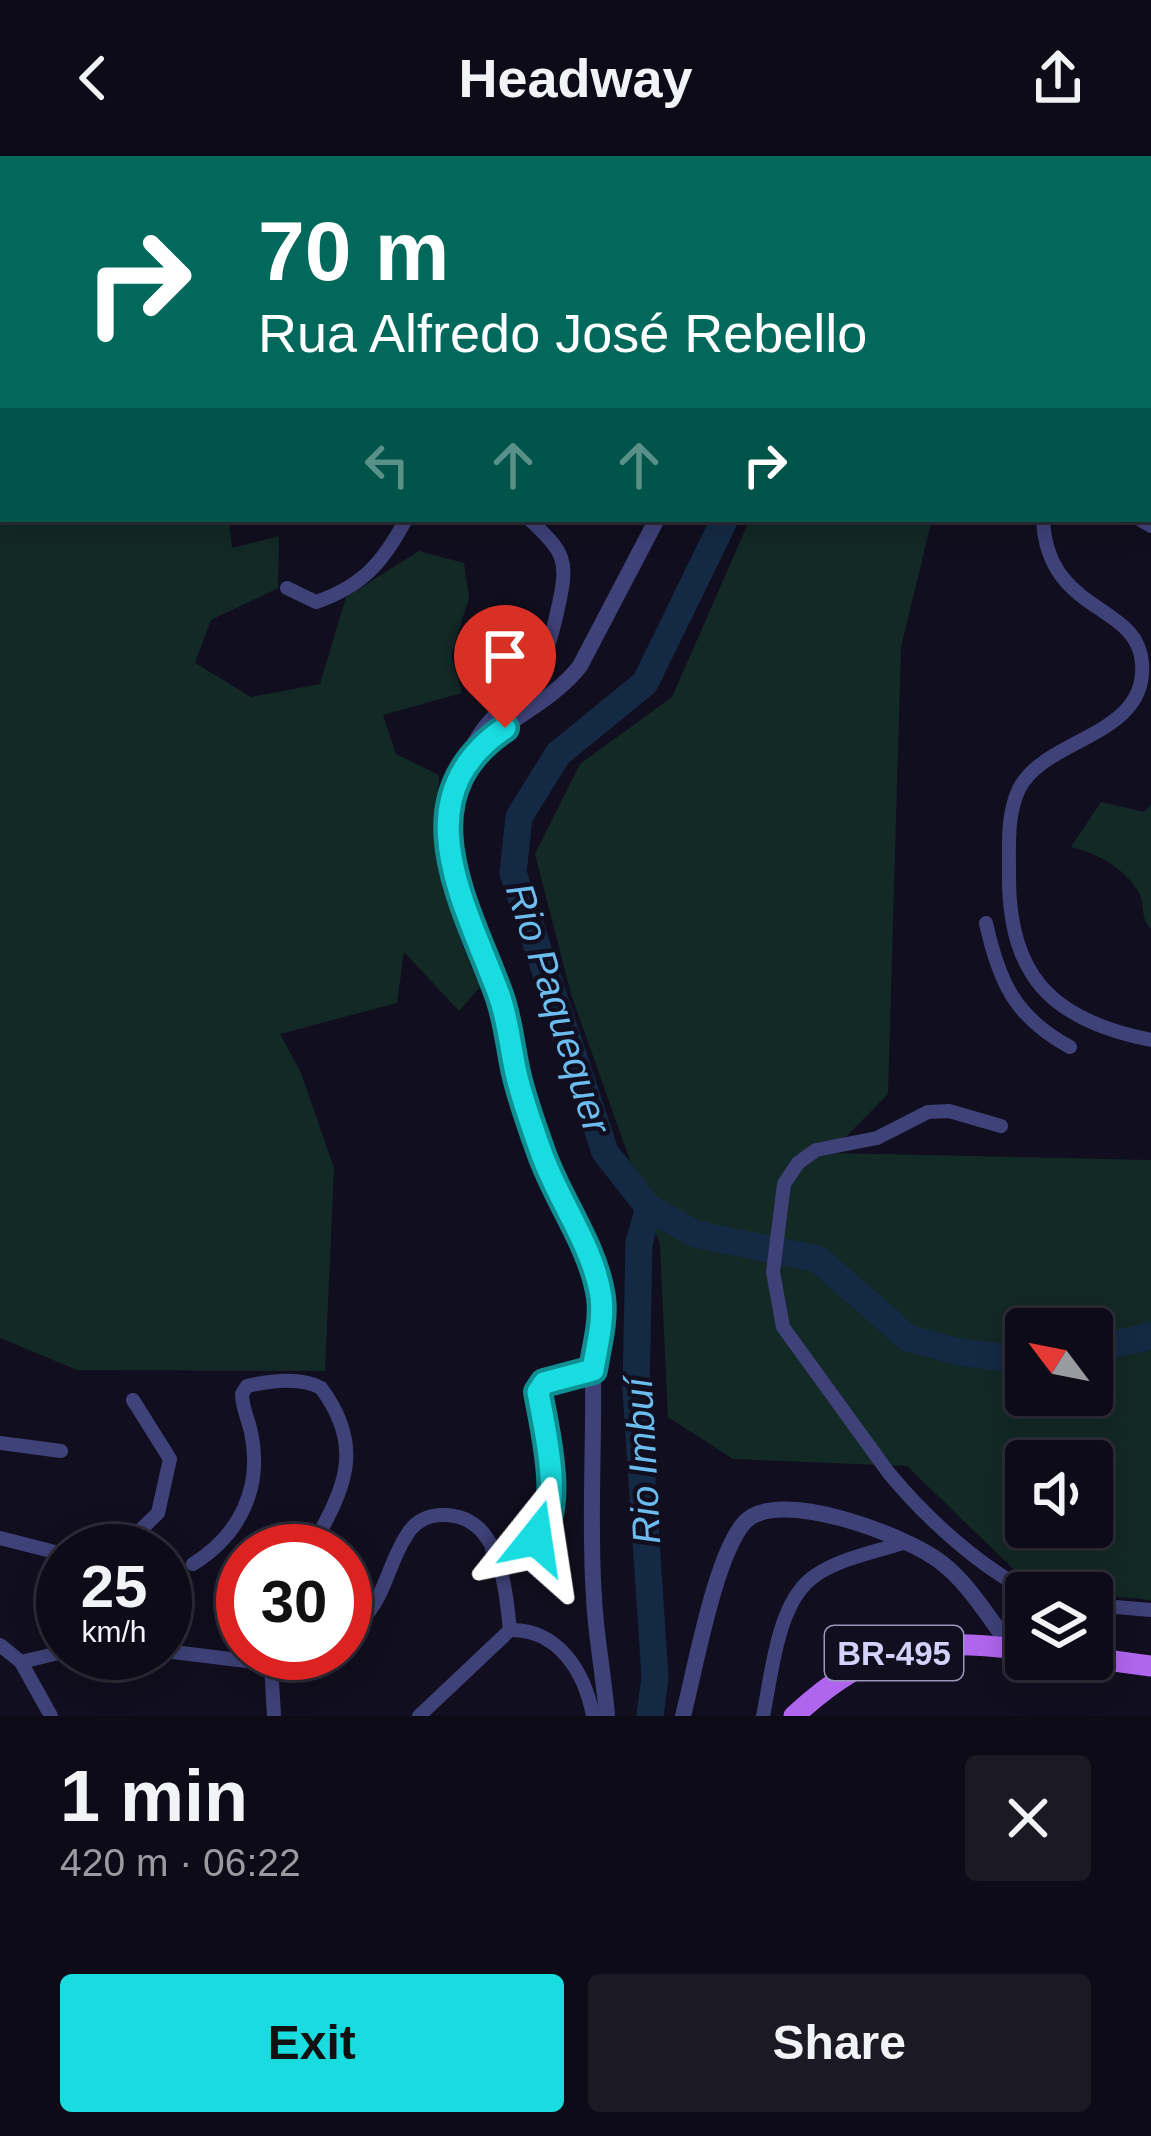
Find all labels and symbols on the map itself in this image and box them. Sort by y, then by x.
pin [454,605,556,728]
water label: Rio Paquequer [498,878,620,1140]
north arrow [1005,1308,1113,1416]
water label: Rio Imbuí [616,1373,668,1545]
position arrow [473,1475,599,1601]
speed limit sign: 30 [216,1524,372,1680]
road number: BR-495 [825,1626,963,1680]

